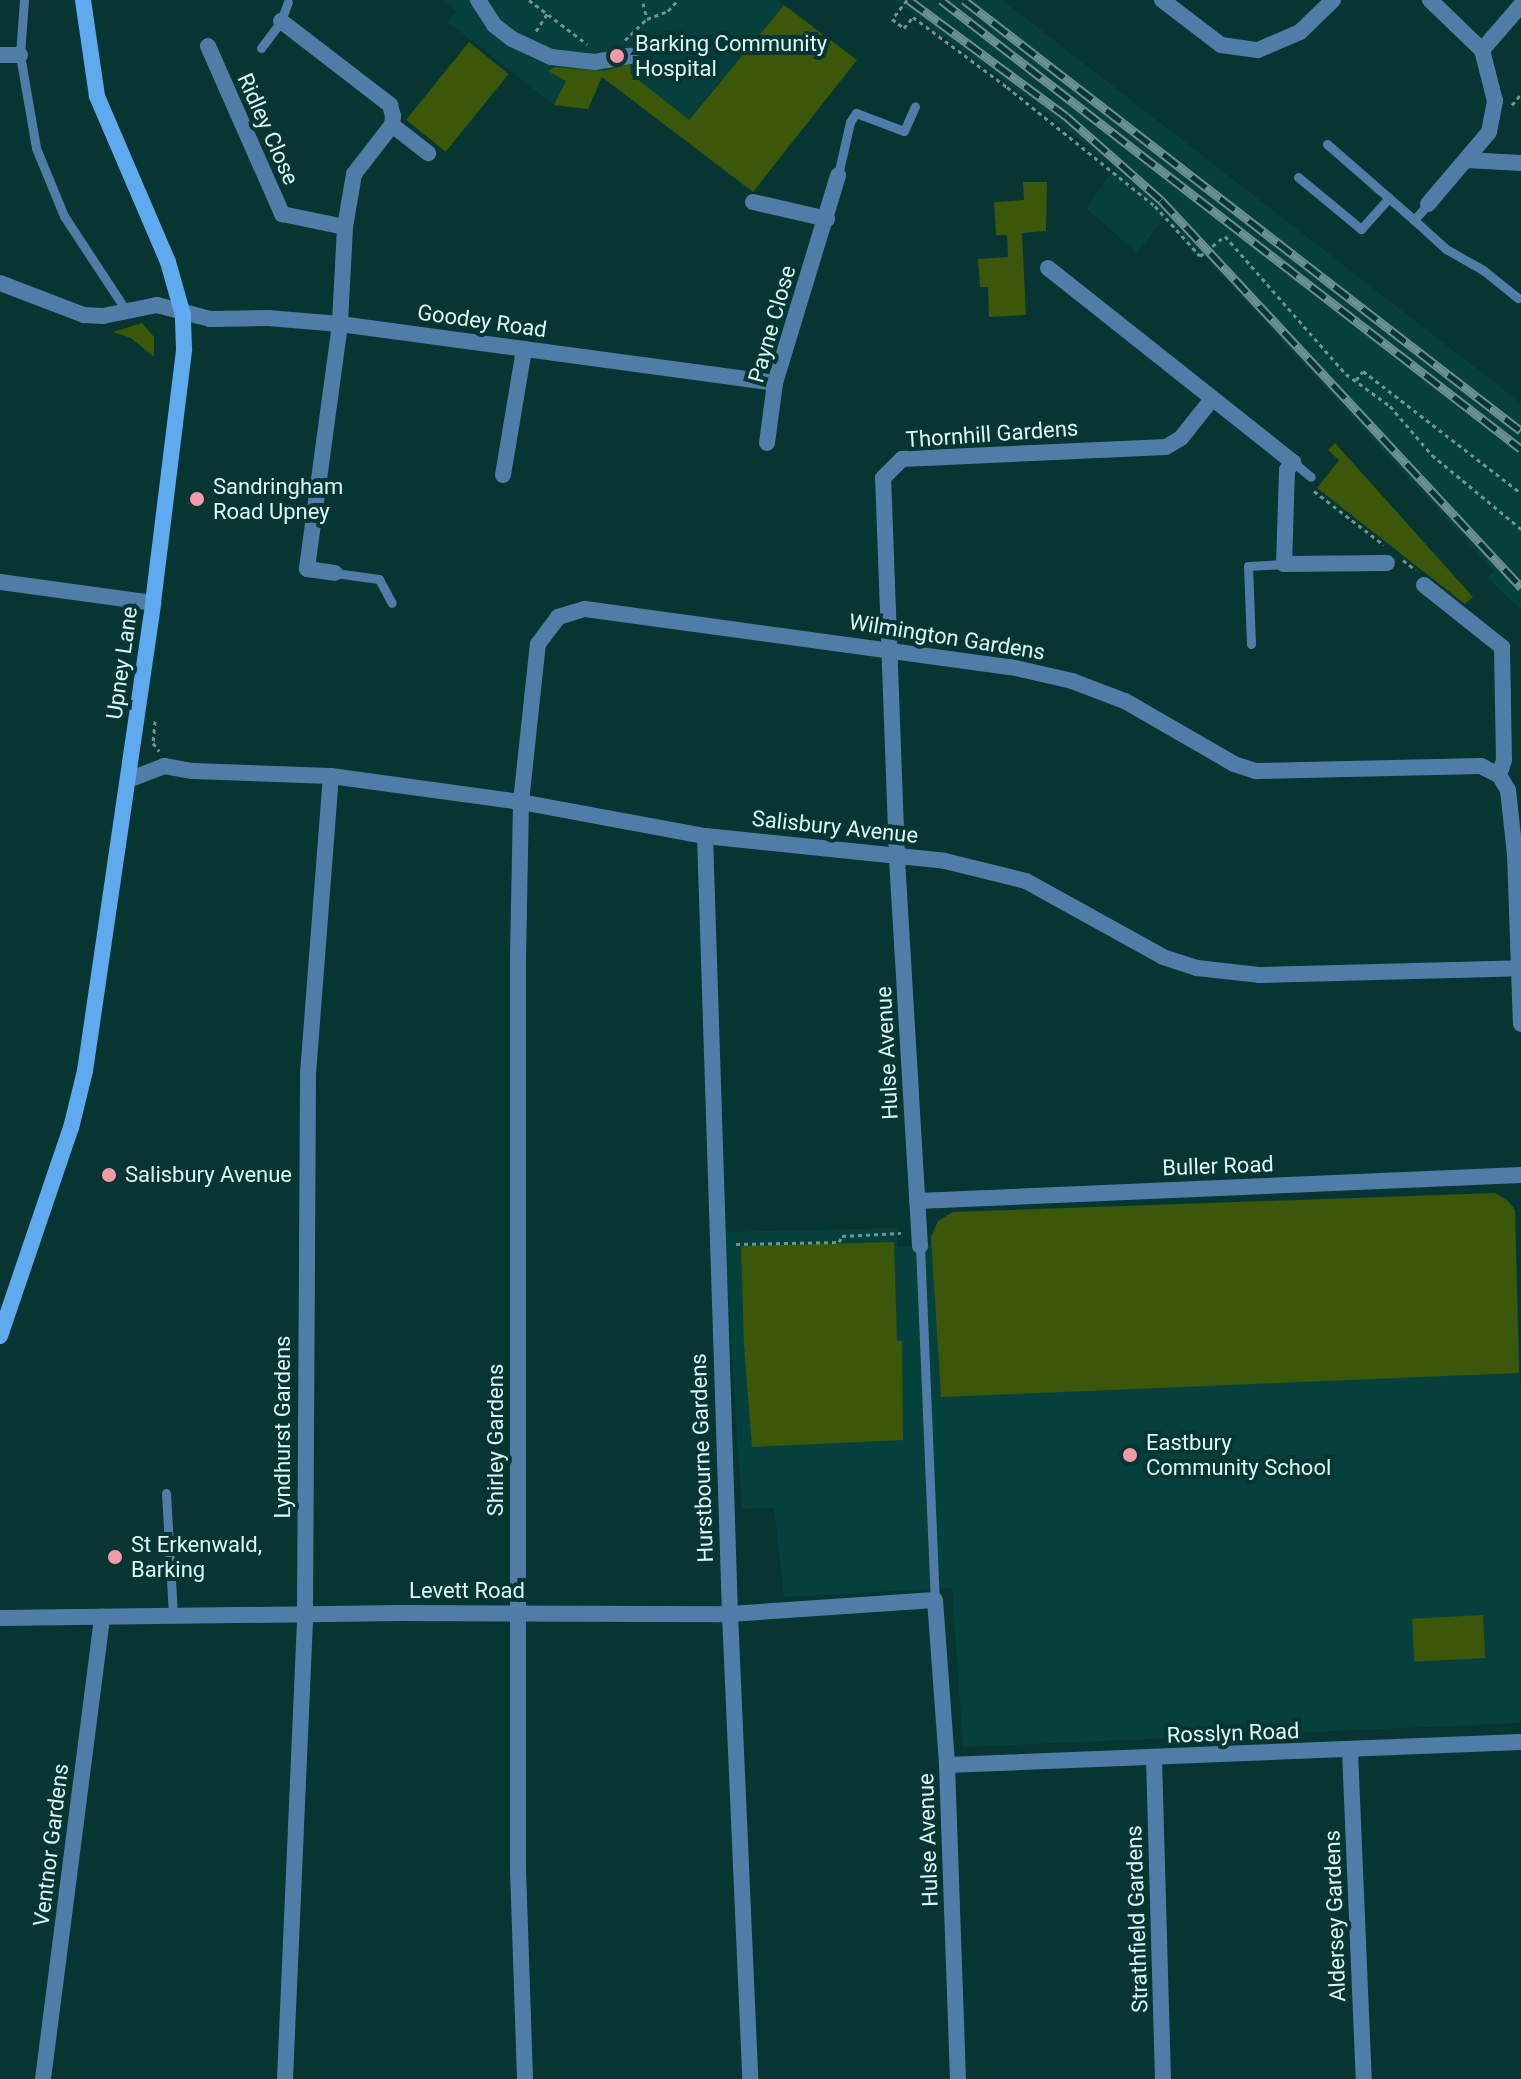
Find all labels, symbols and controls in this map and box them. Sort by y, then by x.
place label: Barking Community Hospital [635,30,827,82]
marker: Barking Community Hospital [606,45,628,67]
street label: Ridley Close [232,69,304,189]
street label: Payne Close [743,262,801,386]
street label: Goodey Road [416,299,548,343]
street label: Thornhill Gardens [905,415,1079,453]
place label: Sandringham Road Upney [213,473,343,524]
marker: Sandringham Road Upney [188,490,206,508]
street label: Upney Lane [101,605,143,721]
street label: Wilmington Gardens [847,608,1047,666]
street label: Salisbury Avenue [751,805,919,849]
street label: Hulse Avenue [870,986,904,1120]
street label: Buller Road [1162,1151,1274,1181]
place label: Salisbury Avenue [125,1162,292,1188]
marker: Salisbury Avenue [100,1166,118,1184]
street label: Lyndhurst Gardens [270,1336,296,1518]
street label: Hurstbourne Gardens [685,1353,719,1563]
street label: Shirley Gardens [483,1364,509,1516]
place label: Eastbury Community School [1146,1429,1331,1480]
marker: Eastbury Community School [1121,1446,1139,1464]
place label: St Erkenwald, Barking [131,1531,262,1582]
marker: St Erkenwald, Barking [106,1548,124,1566]
street label: Levett Road [409,1578,525,1604]
street label: Rosslyn Road [1166,1717,1300,1749]
street label: Ventnor Gardens [28,1762,74,1928]
street label: Hulse Avenue [912,1773,944,1907]
street label: Strathfield Gardens [1121,1825,1153,2013]
street label: Aldersey Gardens [1319,1830,1351,2002]

